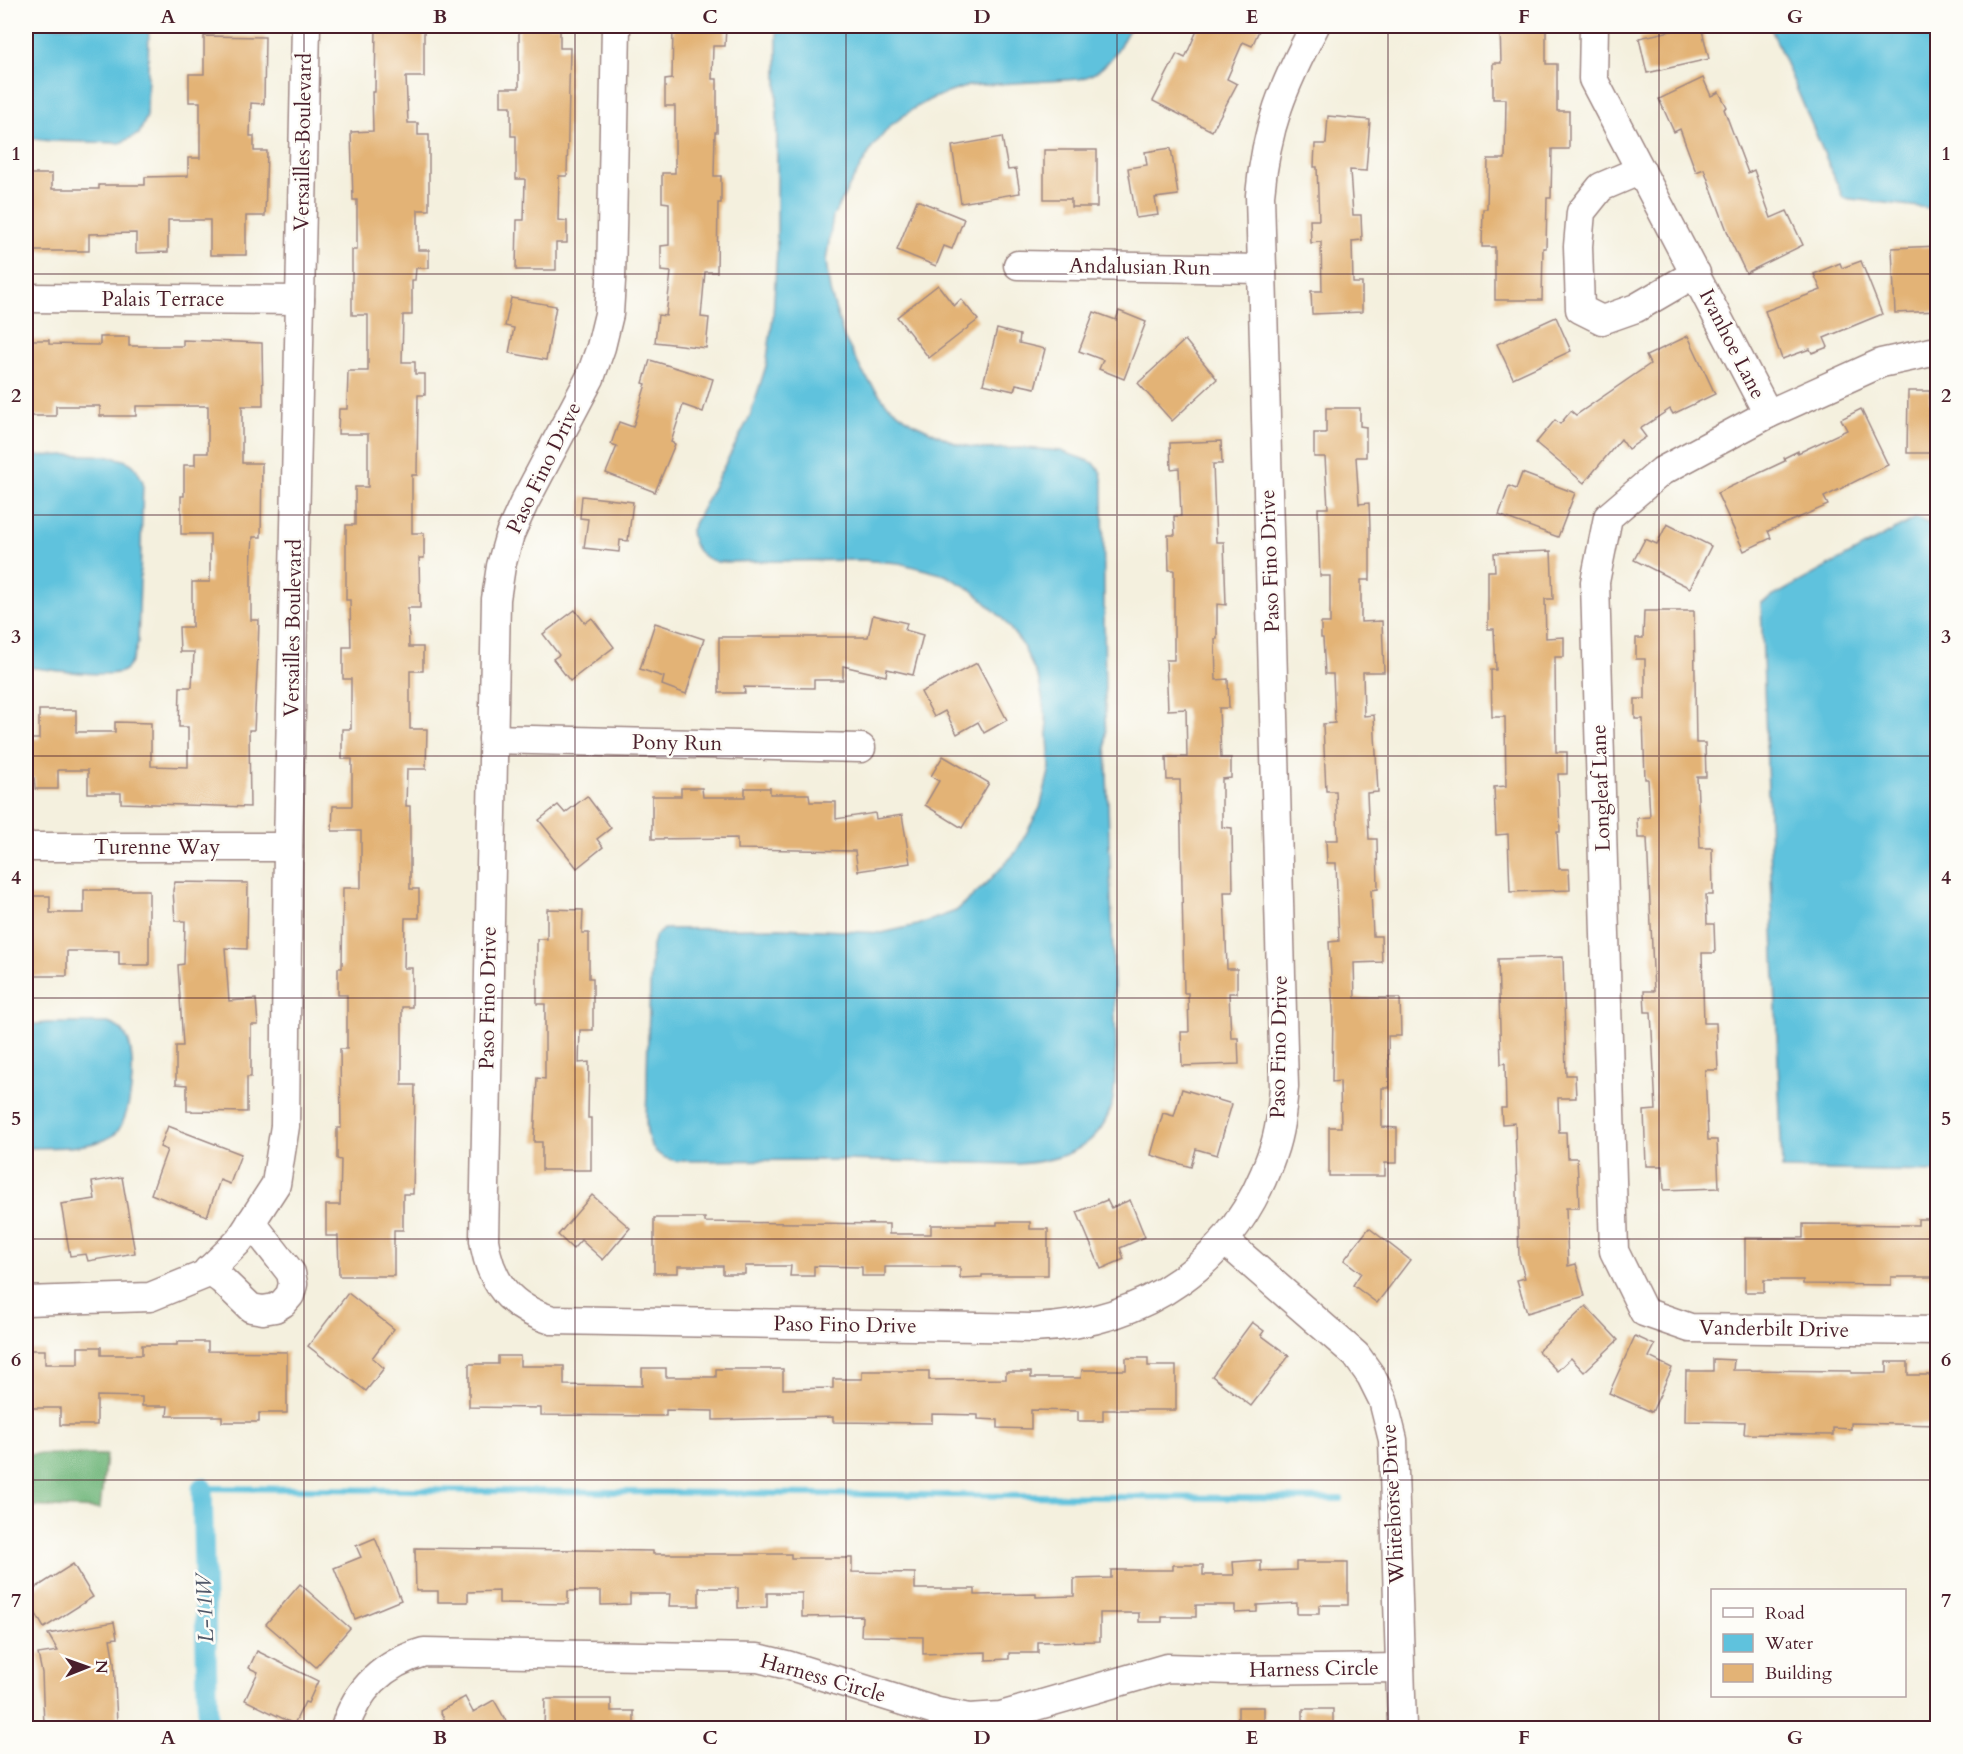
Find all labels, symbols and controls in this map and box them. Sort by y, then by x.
text: A [160,3,176,30]
text: B [433,3,447,30]
text: C [702,3,718,30]
text: D [973,3,991,30]
text: E [1246,3,1258,30]
text: F [1518,3,1530,30]
text: G [1787,3,1803,30]
street label: Versailles Boulevard [287,53,319,231]
text: 1 [11,140,21,167]
text: 1 [1941,140,1951,167]
street label: Andalusian Run [1069,251,1211,283]
street label: Ivanhoe Lane [1692,284,1772,404]
street label: Palais Terrace [102,285,224,314]
text: 2 [11,382,21,409]
text: 2 [1941,382,1951,409]
street label: Paso Fino Drive [500,397,588,539]
street label: Paso Fino Drive [1253,489,1287,633]
street label: Versailles Boulevard [277,539,309,717]
text: 3 [11,623,21,650]
text: 3 [1941,623,1951,650]
street label: Longleaf Lane [1584,724,1618,852]
street label: Pony Run [632,728,723,758]
street label: Turenne Way [94,833,220,862]
text: 4 [11,864,21,891]
text: 4 [1941,864,1951,891]
street label: Paso Fino Drive [472,926,504,1070]
street label: Paso Fino Drive [1263,975,1295,1119]
text: 5 [11,1105,21,1132]
text: 5 [1941,1105,1951,1132]
street label: Paso Fino Drive [773,1309,917,1341]
street label: Vanderbilt Drive [1699,1313,1849,1345]
text: 6 [11,1346,21,1373]
text: 6 [1941,1346,1951,1373]
street label: Whitehorse Drive [1374,1423,1412,1586]
water label: L-11W [189,1571,221,1643]
text: 7 [11,1587,21,1614]
text: 7 [1941,1587,1951,1614]
legend [1711,1589,1906,1697]
text: Road [1765,1601,1805,1626]
text: Water [1764,1631,1814,1656]
north arrow [57,1637,117,1697]
street label: Harness Circle [757,1646,889,1710]
street label: Harness Circle [1249,1653,1379,1685]
text: N [90,1660,112,1674]
text: Building [1765,1661,1833,1686]
text: A [160,1724,176,1751]
text: B [433,1724,447,1751]
text: C [702,1724,718,1751]
text: D [973,1724,991,1751]
text: E [1246,1724,1258,1751]
text: F [1518,1724,1530,1751]
text: G [1787,1724,1803,1751]

